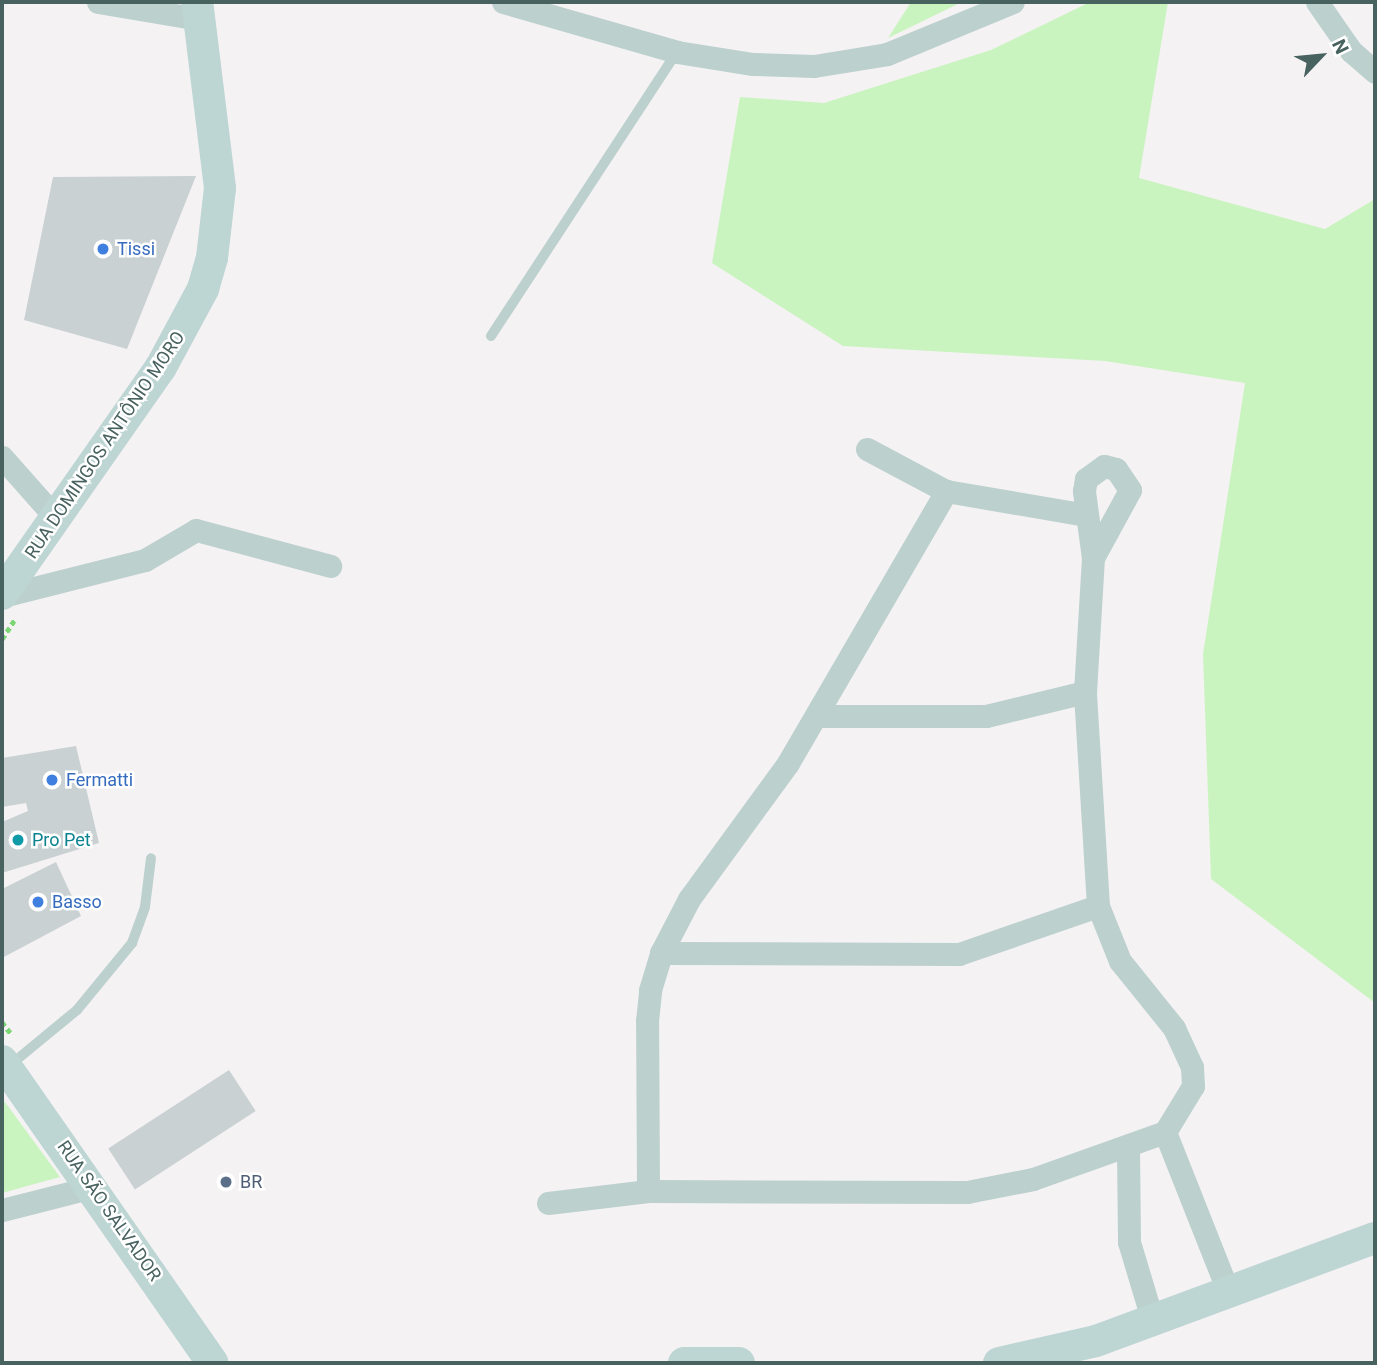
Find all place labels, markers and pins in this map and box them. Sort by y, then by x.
place label: Tissi [117,238,155,260]
marker: Tissi [95,241,111,257]
place label: Fermatti [66,769,133,791]
marker: Fermatti [44,772,60,788]
place label: Pro Pet [32,829,91,851]
marker: Pro Pet [10,832,26,848]
place label: Basso [52,891,102,913]
marker: Basso [30,894,46,910]
place label: BR [240,1171,262,1193]
marker: BR [218,1174,234,1190]

